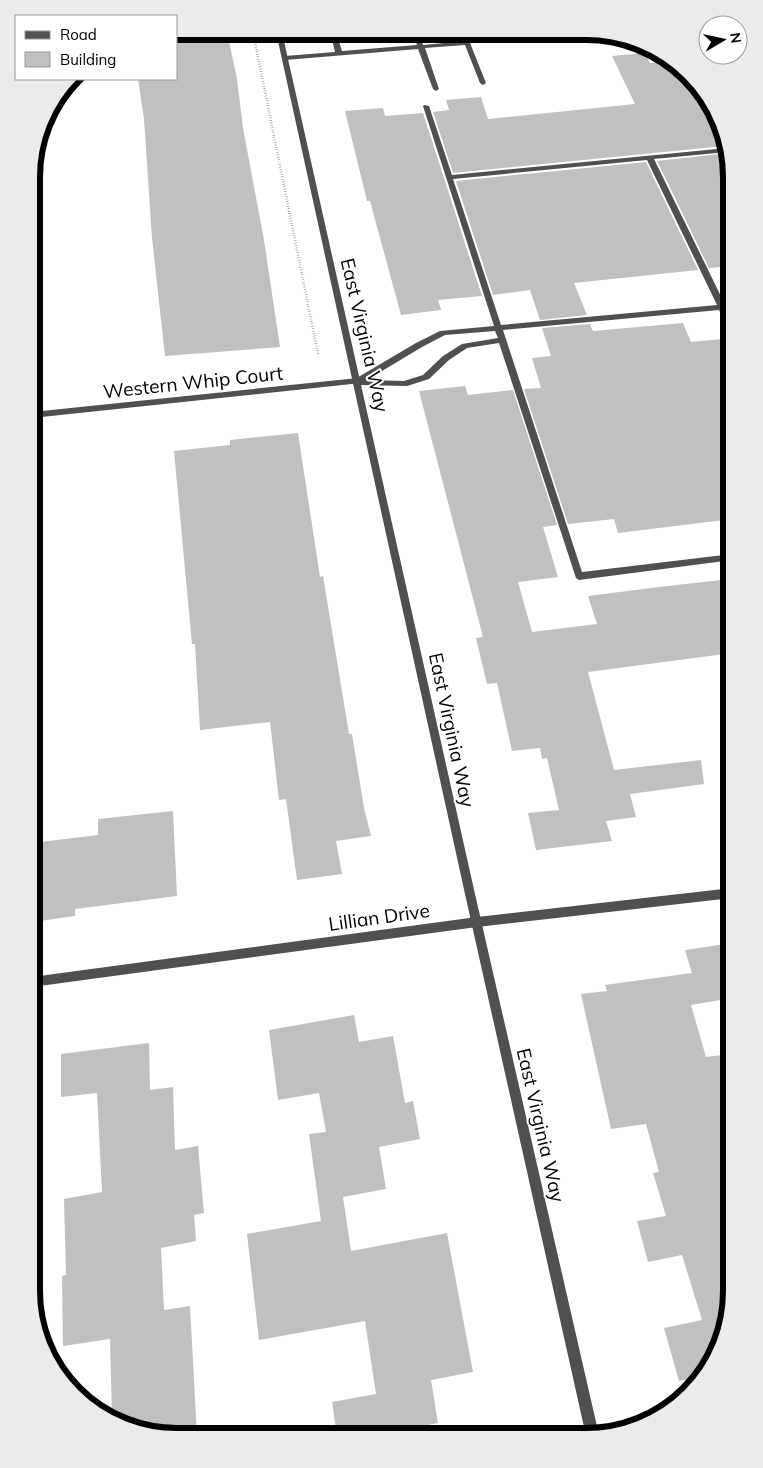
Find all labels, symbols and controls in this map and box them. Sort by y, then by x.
legend [15,15,178,80]
north arrow [698,15,748,65]
text: Road [60,25,97,44]
text: N [726,31,746,45]
text: Building [60,50,116,69]
street label: East Virginia Way [336,256,394,414]
street label: Western Whip Court [102,361,285,403]
street label: East Virginia Way [424,651,480,809]
street label: Lillian Drive [327,898,431,936]
street label: East Virginia Way [512,1046,570,1204]

